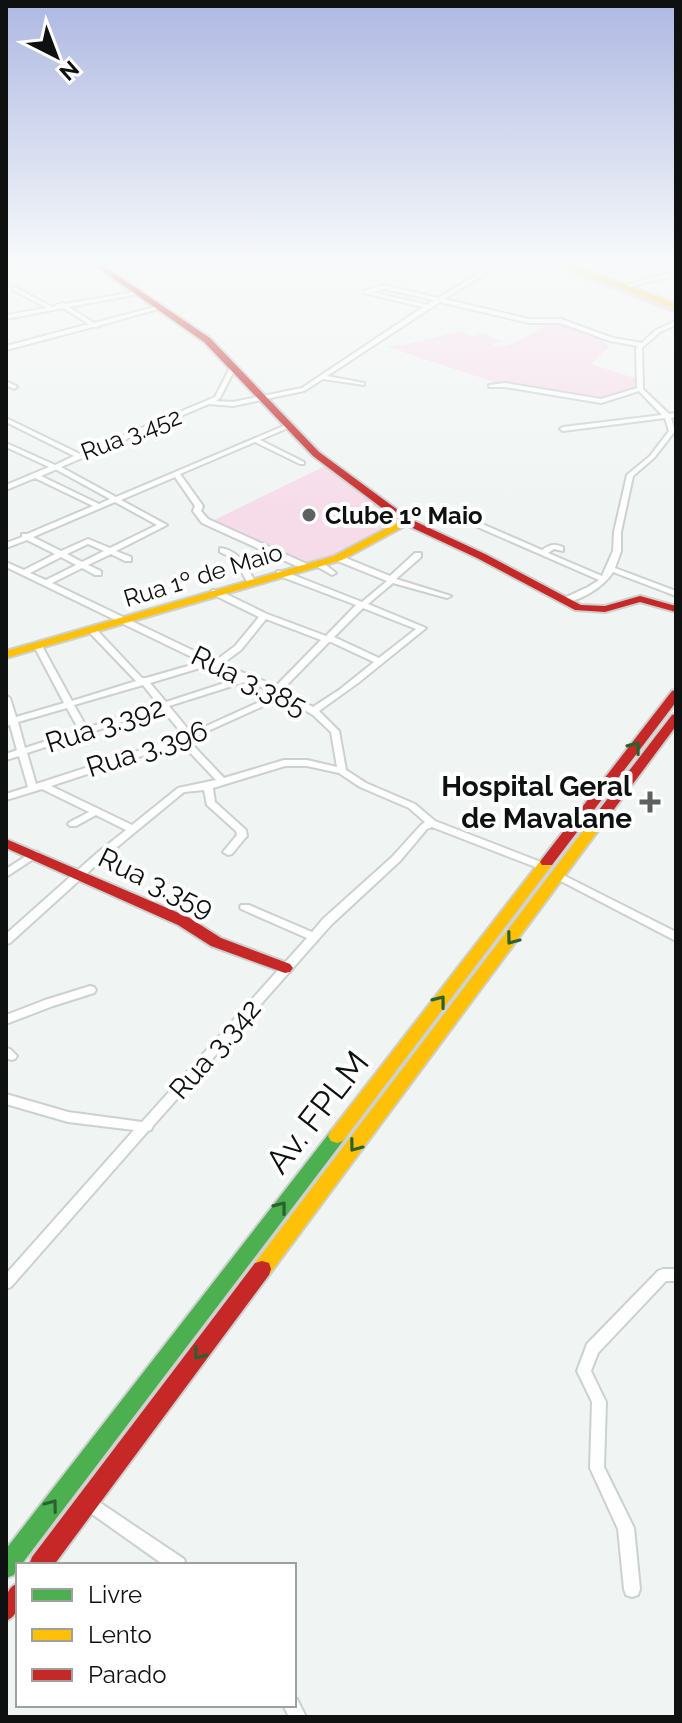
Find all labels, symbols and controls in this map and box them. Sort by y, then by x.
north arrow [16,16,96,96]
text: N [54,56,84,86]
street label: Rua 3.452 [77,402,185,466]
place label: Clube 1º Maio [325,501,483,530]
marker: Clube 1º Maio [300,506,318,524]
street label: Rua 1º de Maio [120,537,286,613]
street label: Rua 3.385 [186,639,312,723]
street label: Rua 3.392 [41,690,169,760]
street label: Rua 3.396 [82,714,212,784]
one-way arrow [625,741,639,756]
place label: Hospital Geral de Mavalane [441,770,632,835]
marker: Hospital Geral de Mavalane [639,791,661,813]
street label: Rua 3.359 [93,841,219,925]
one-way arrow [507,930,521,944]
street label: Rua 3.342 [162,992,268,1106]
one-way arrow [430,995,444,1010]
street label: Av. FPLM [257,1043,377,1181]
one-way arrow [351,1138,365,1152]
one-way arrow [271,1201,285,1216]
one-way arrow [194,1345,209,1359]
one-way arrow [43,1499,57,1513]
legend [16,1563,296,1707]
text: Livre [88,1580,142,1609]
text: Lento [88,1620,152,1649]
text: Parado [88,1660,167,1689]

